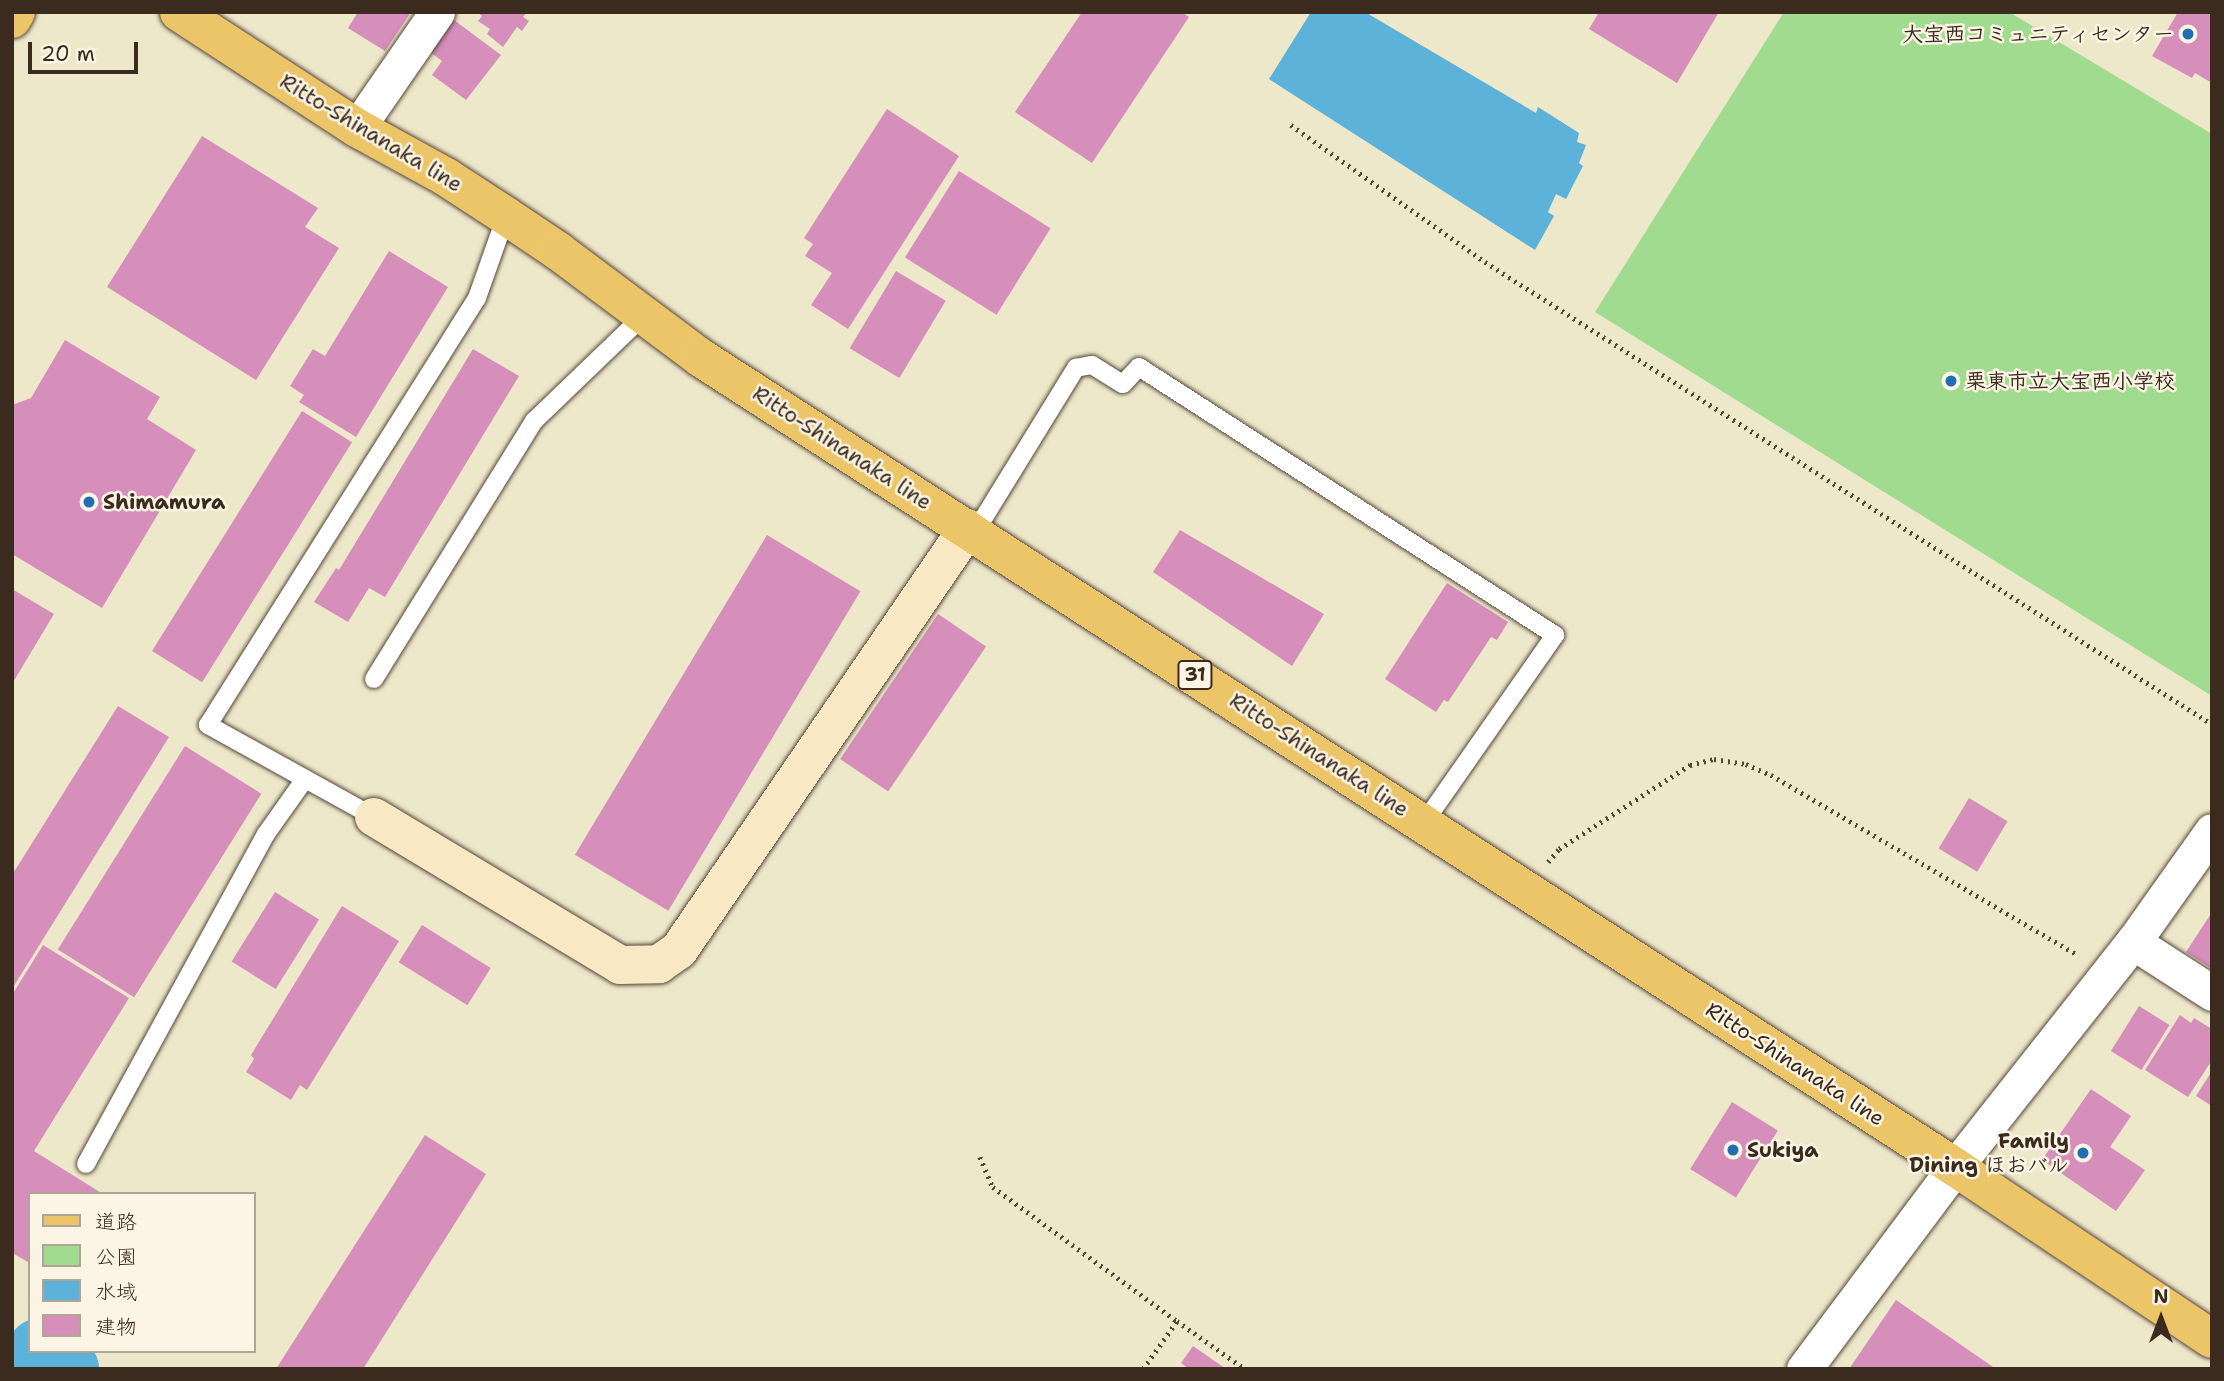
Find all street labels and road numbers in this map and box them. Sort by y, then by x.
street label: Ritto-Shinanaka line [275,69,467,197]
street label: Ritto-Shinanaka line [748,381,936,515]
road number: 31 [1176,660,1214,690]
street label: Ritto-Shinanaka line [1225,688,1413,822]
street label: Ritto-Shinanaka line [1701,997,1889,1131]

